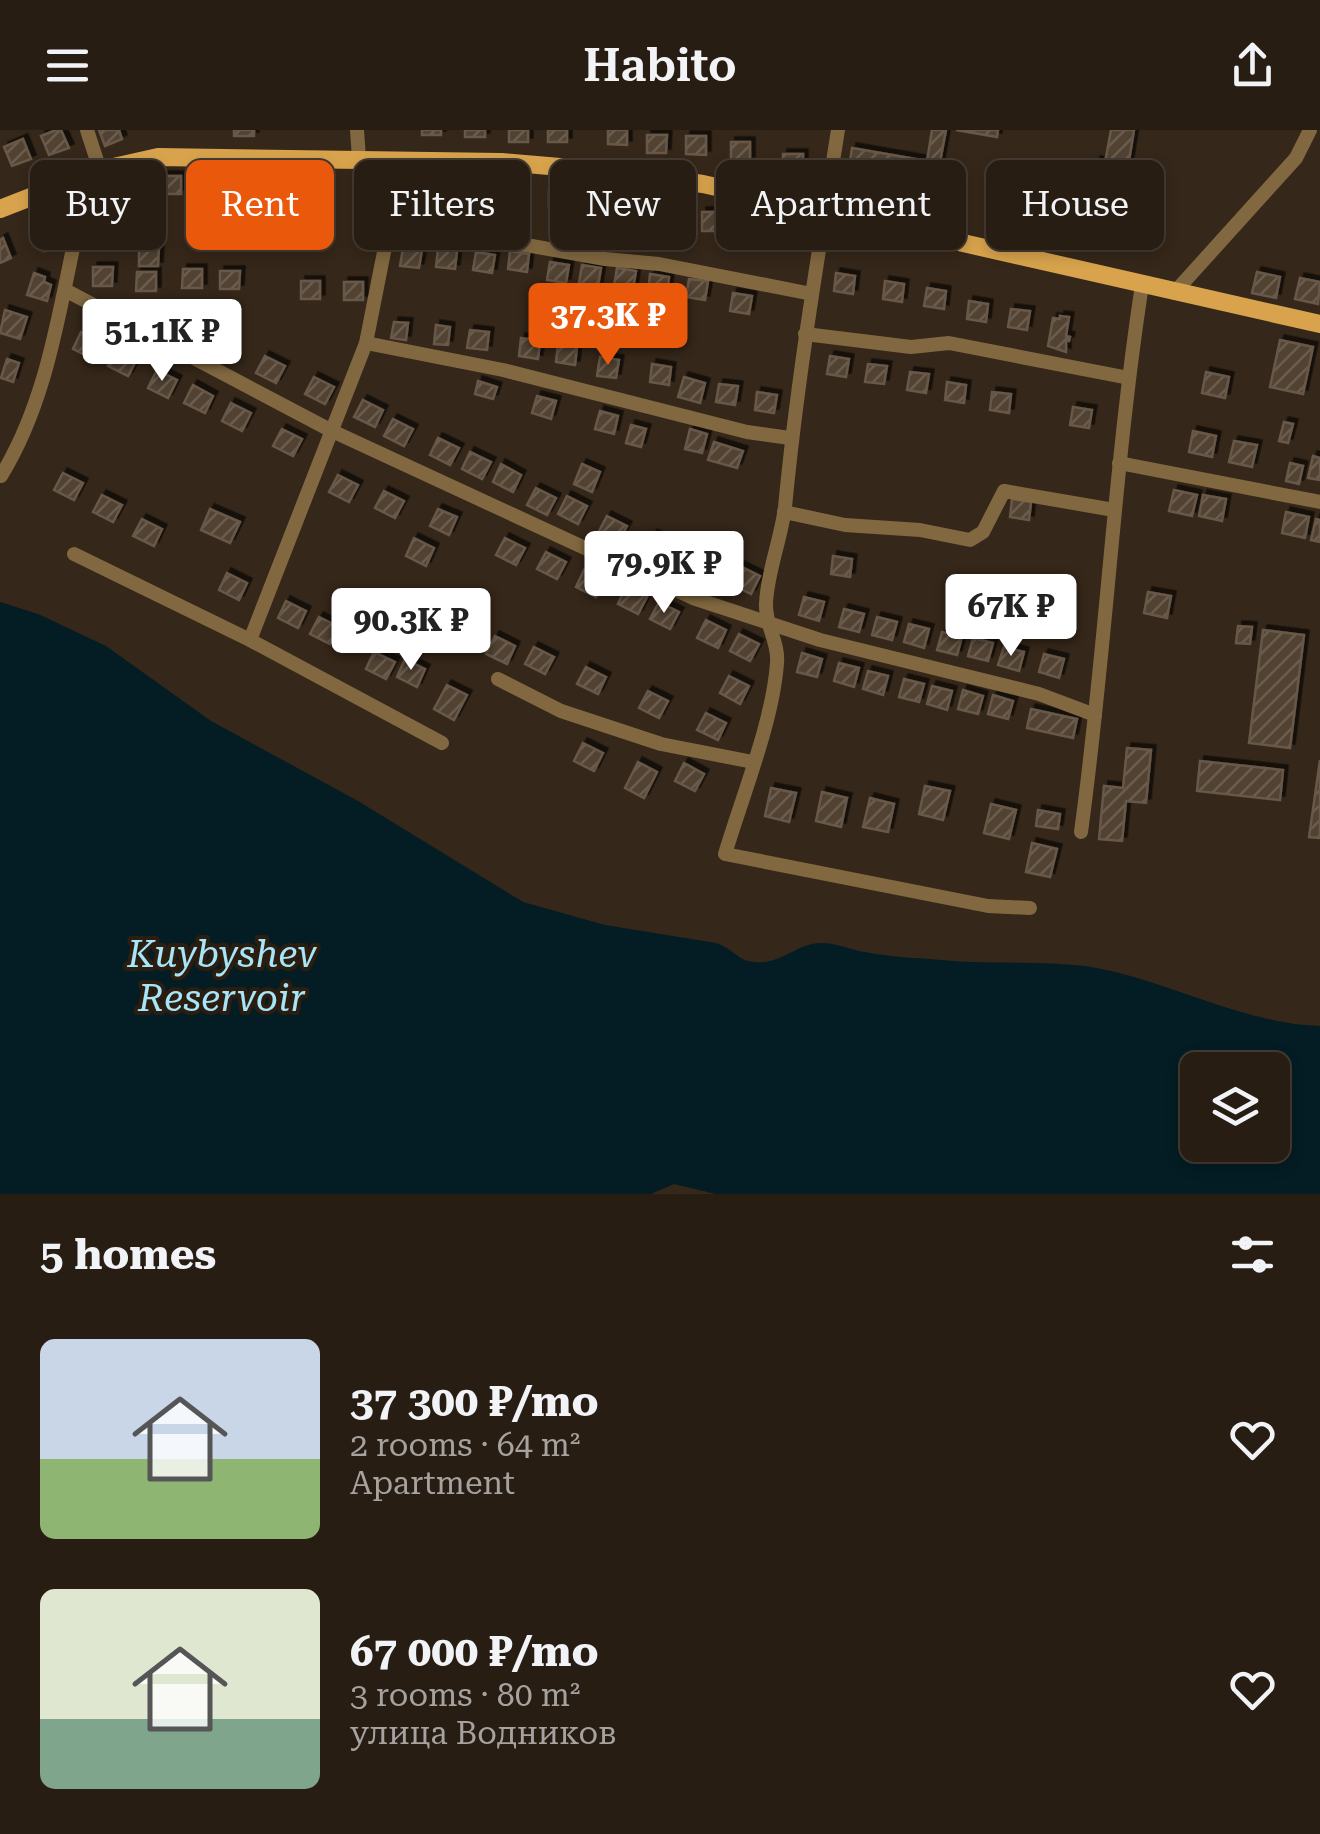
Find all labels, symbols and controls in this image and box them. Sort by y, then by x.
icon: menu [40,38,95,93]
icon: share [1225,38,1280,93]
text: Habito [583,39,737,92]
chip: Buy [30,160,166,250]
chip: Rent [186,160,334,250]
chip: Filters [354,160,530,250]
chip: New [550,160,696,250]
chip: Apartment [716,160,966,250]
chip: House [986,160,1164,250]
pin: 37.3K ₽ [516,283,700,368]
text: 37.3K ₽ [551,296,665,334]
pin: 51.1K ₽ [70,299,254,384]
text: 51.1K ₽ [105,312,219,350]
pin: 79.9K ₽ [572,531,756,616]
text: 79.9K ₽ [607,544,721,582]
pin: 67K ₽ [941,574,1081,659]
text: 67K ₽ [967,587,1055,625]
pin: 90.3K ₽ [319,588,503,673]
text: 90.3K ₽ [354,601,468,639]
water label: Kuybyshev Reservoir [126,932,317,1020]
map controls [1180,1052,1290,1162]
button: layers [1180,1052,1290,1162]
icon: filters [1225,1227,1280,1282]
text: 5 homes [40,1230,216,1279]
text: 37 300 ₽/mo [350,1377,599,1426]
icon: home [120,1379,240,1499]
icon: heart [1225,1412,1280,1467]
text: 2 rooms · 64 m² [350,1426,580,1464]
text: Apartment [350,1464,515,1502]
text: 67 000 ₽/mo [350,1627,599,1676]
icon: home [120,1629,240,1749]
icon: heart [1225,1662,1280,1717]
text: 3 rooms · 80 m² [350,1676,580,1714]
text: улица Водников [350,1714,617,1752]

